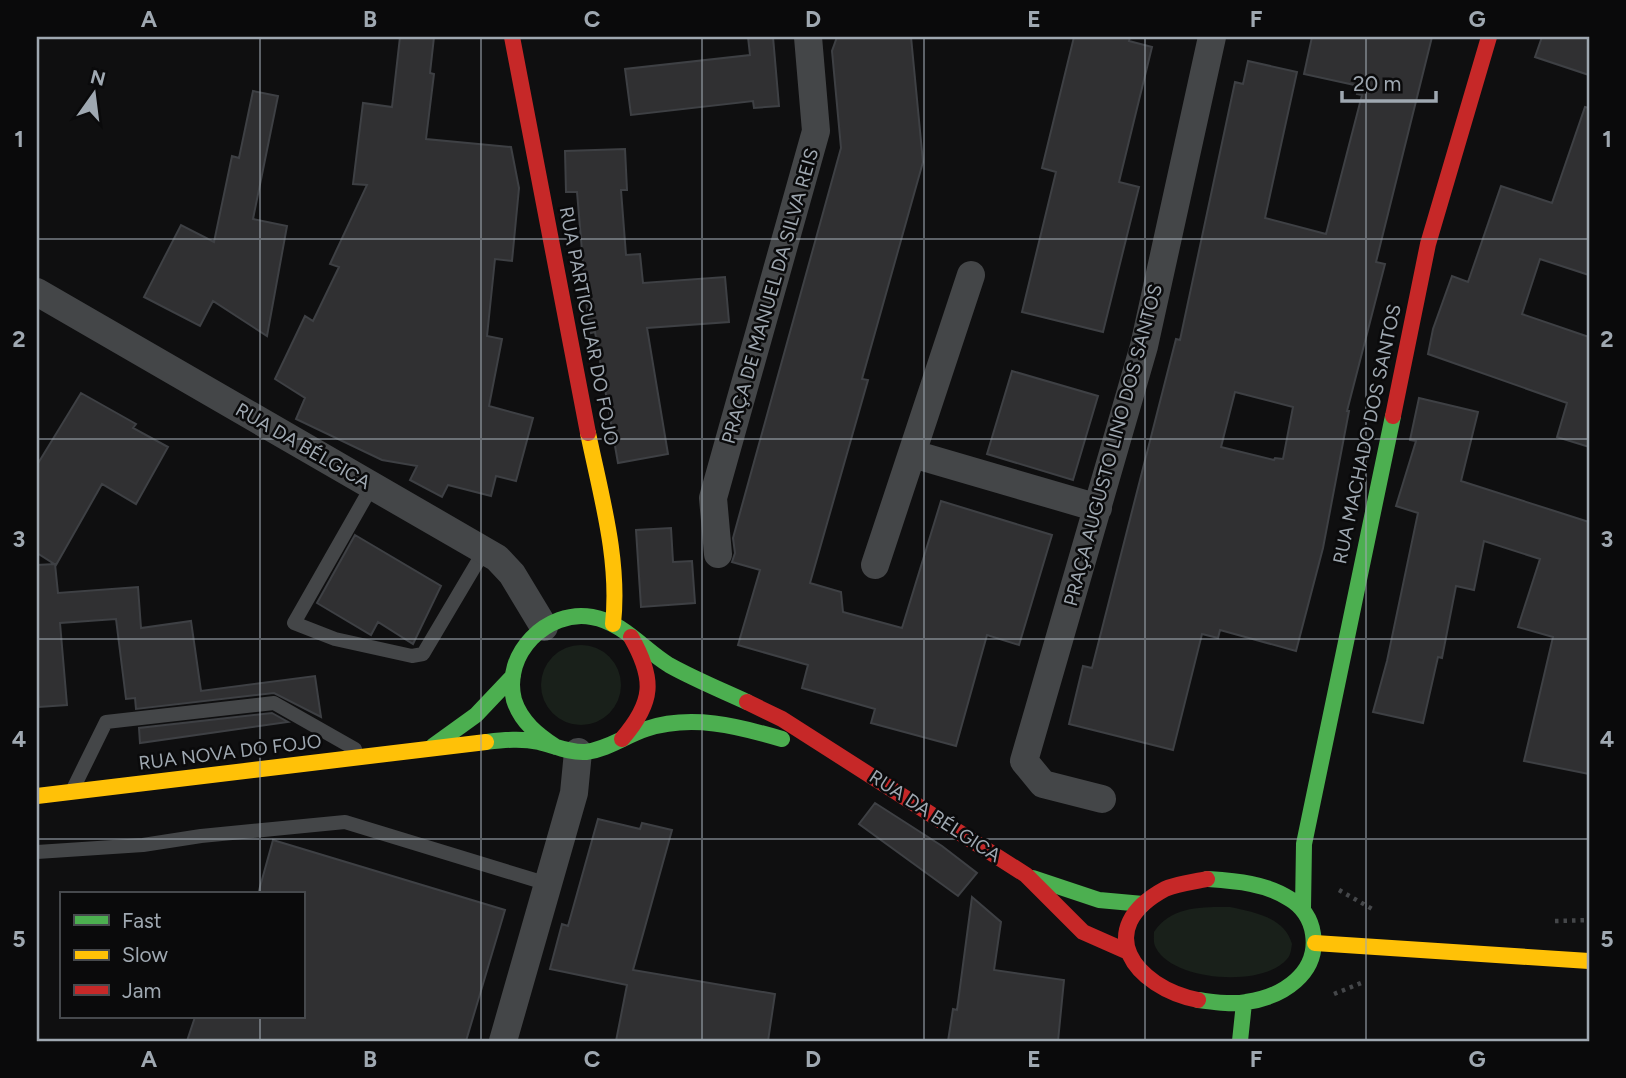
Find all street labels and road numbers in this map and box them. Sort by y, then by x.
street label: PRAÇA DE MANUEL DA SILVA REIS [717,146,823,446]
street label: RUA PARTICULAR DO FOJO [555,205,623,447]
street label: PRAÇA AUGUSTO LINO DOS SANTOS [1059,282,1167,608]
street label: RUA MACHADO DOS SANTOS [1328,302,1406,566]
street label: RUA DA BÉLGICA [231,398,375,494]
street label: RUA NOVA DO FOJO [137,729,323,775]
street label: RUA DA BÉLGICA [865,765,1005,867]

